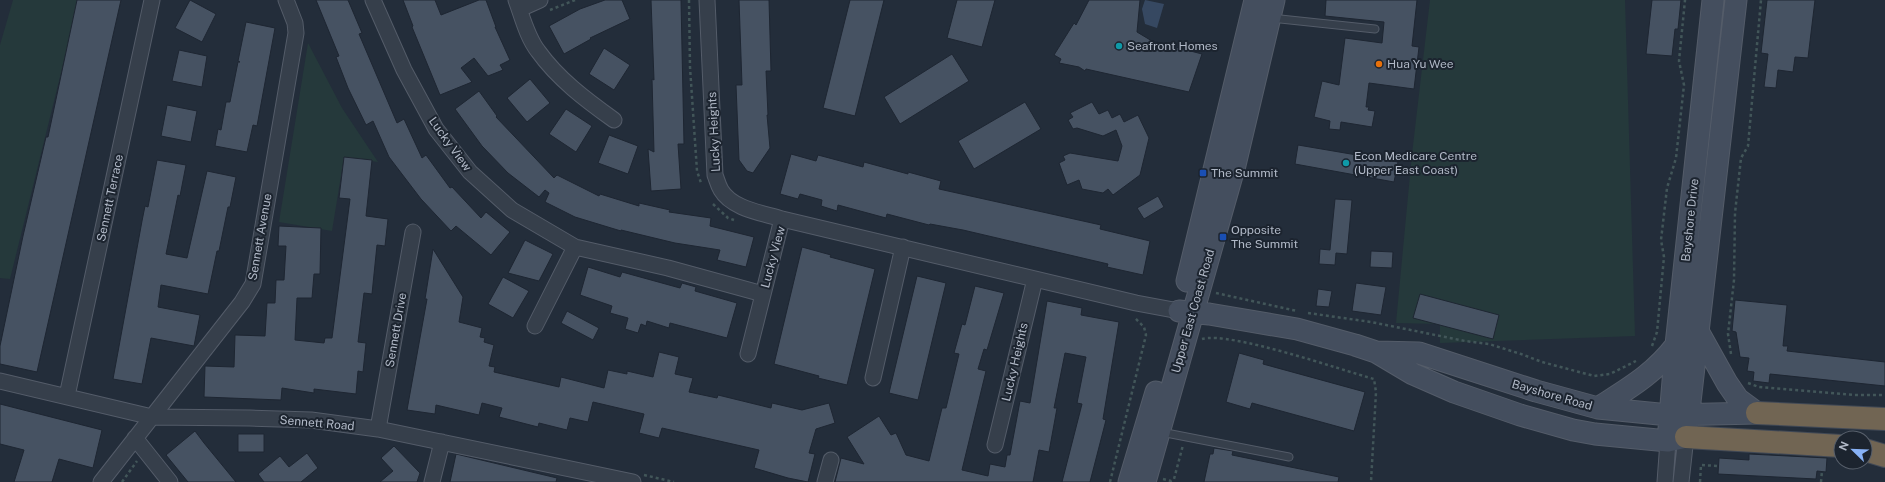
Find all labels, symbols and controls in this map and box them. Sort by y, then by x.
place label: Seafront Homes [1127,39,1218,53]
marker: Seafront Homes [1114,41,1124,51]
place label: Hua Yu Wee [1387,57,1454,71]
marker: Hua Yu Wee [1374,59,1384,69]
street label: Lucky Heights [705,92,723,172]
street label: Lucky View [426,114,475,174]
place label: Econ Medicare Centre (Upper East Coast) [1354,149,1477,177]
street label: Sennett Terrace [94,153,126,243]
marker: Econ Medicare Centre (Upper East Coast) [1341,158,1351,168]
place label: The Summit [1211,166,1278,180]
marker: The Summit [1198,168,1208,178]
street label: Bayshore Drive [1679,178,1701,262]
street label: Sennett Avenue [245,192,275,282]
place label: Opposite The Summit [1231,223,1298,251]
street label: Lucky View [758,224,788,289]
marker: Opposite The Summit [1218,232,1228,242]
street label: Upper East Coast Road [1169,248,1217,374]
street label: Sennett Drive [383,291,409,368]
street label: Lucky Heights [999,321,1031,403]
street label: Bayshore Road [1510,377,1594,413]
street label: Sennett Road [279,413,355,433]
north arrow [1833,430,1873,470]
text: N [1837,440,1851,452]

